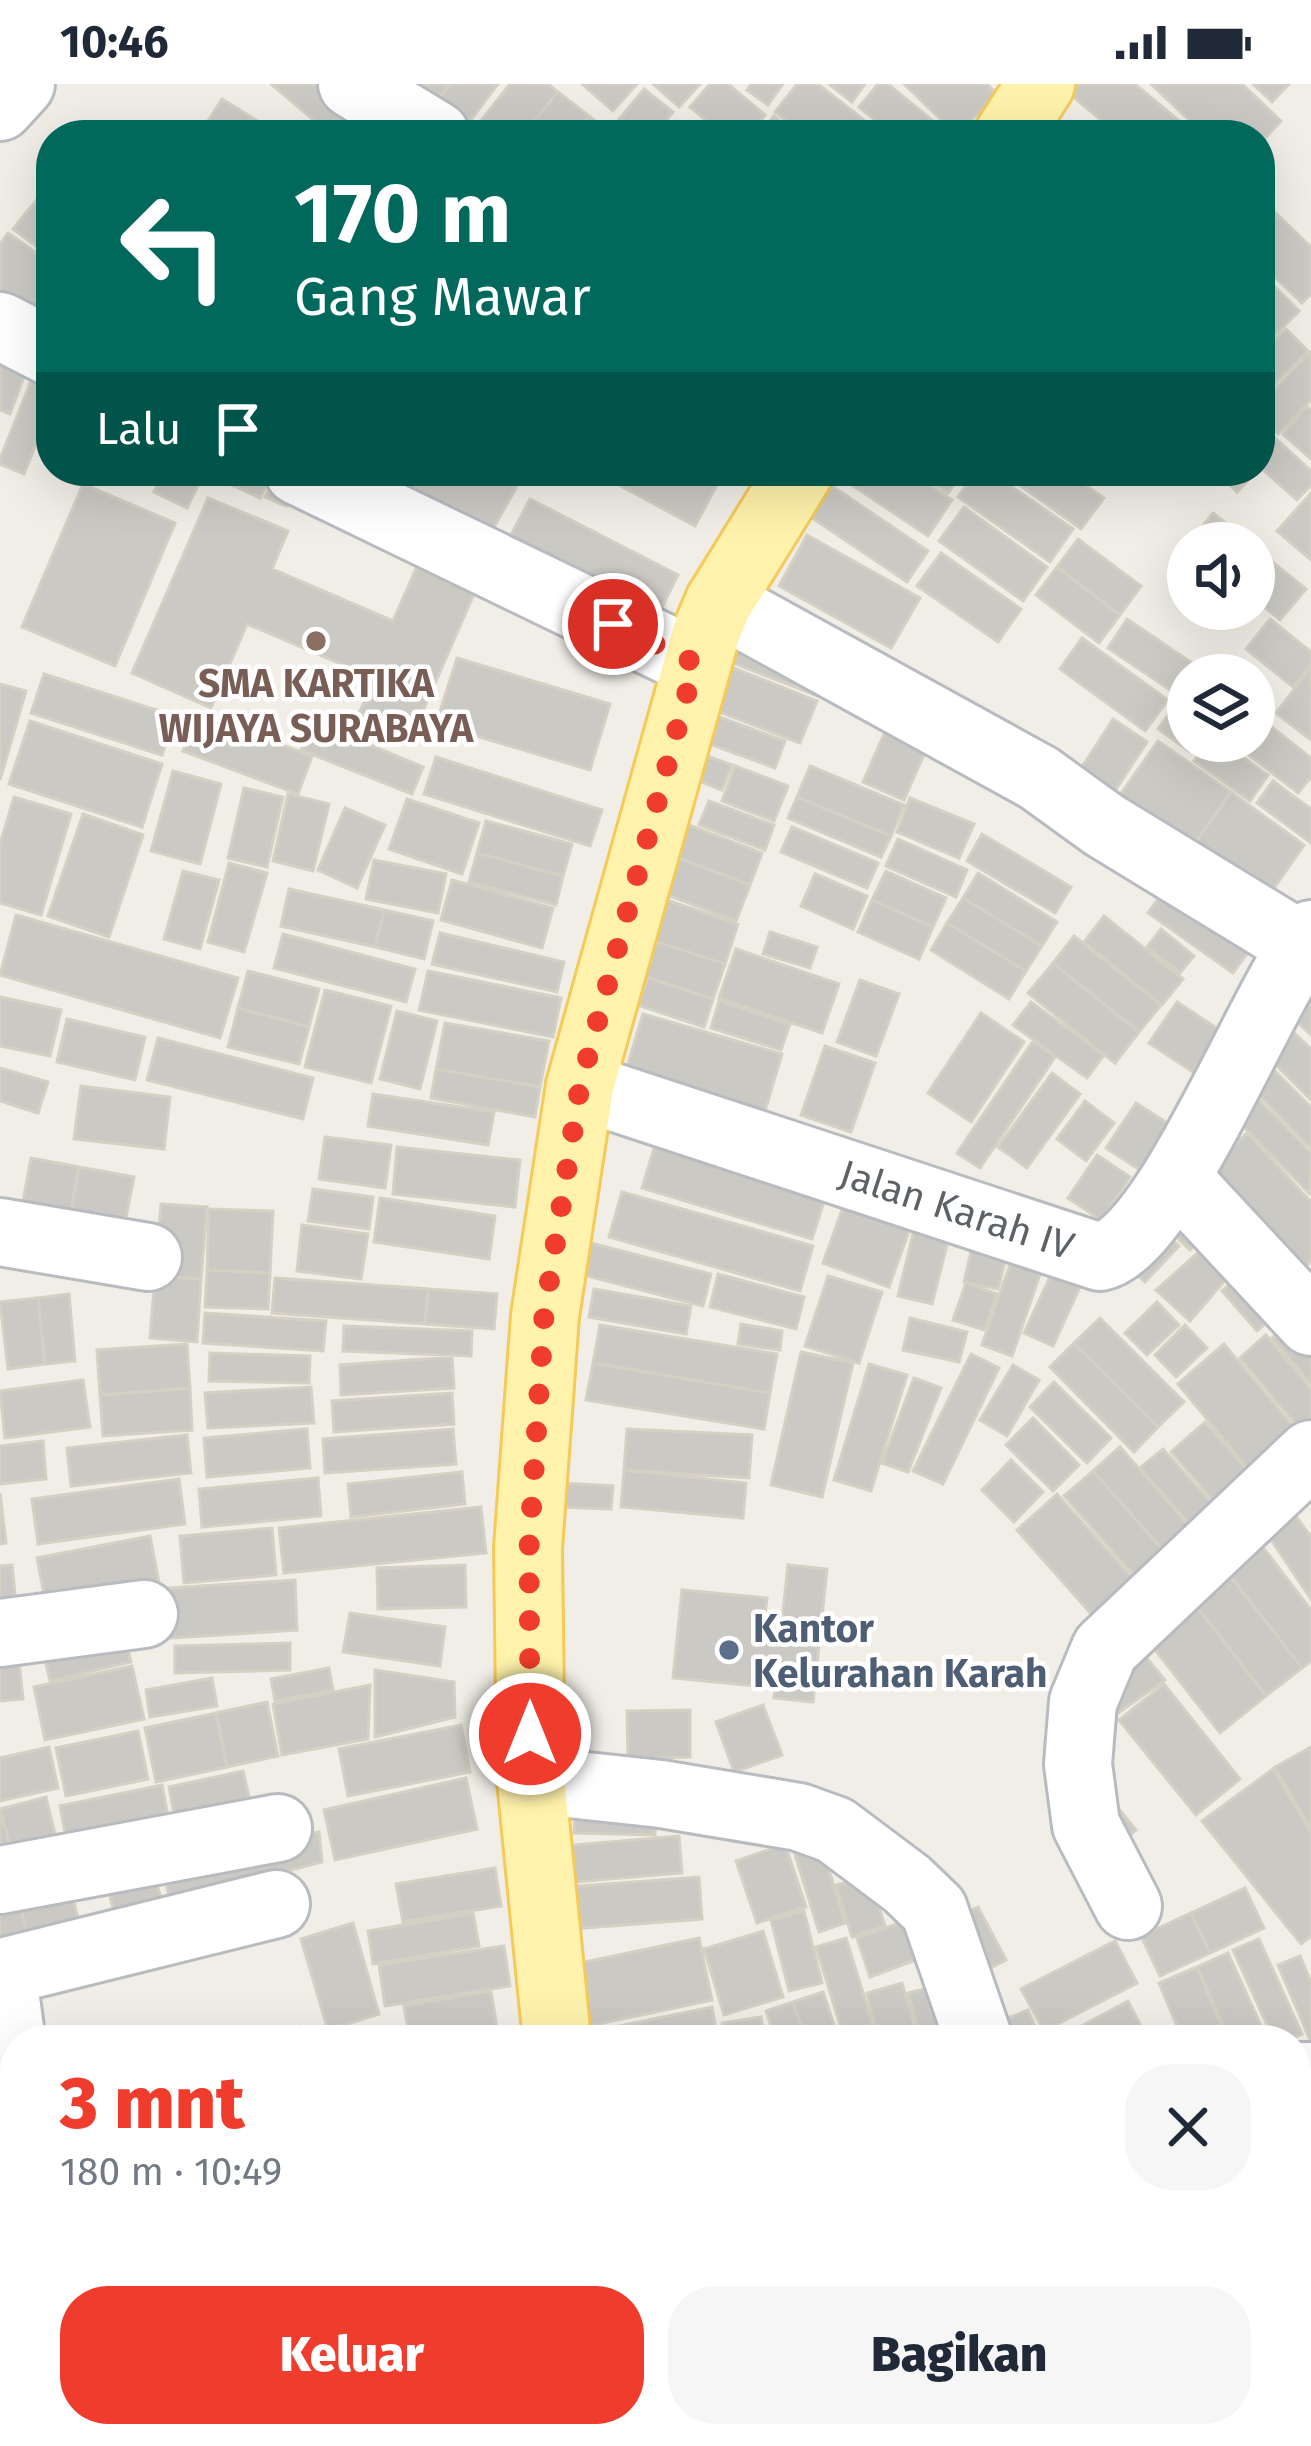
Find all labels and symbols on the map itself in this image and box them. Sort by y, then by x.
pin [562,573,664,675]
marker: SMA KARTIKA WIJAYA SURABAYA [303,628,329,654]
place label: SMA KARTIKA WIJAYA SURABAYA [159,661,474,752]
street label: Jalan Karah IV [834,1150,1080,1270]
place label: Kantor Kelurahan Karah [753,1606,1048,1697]
marker: Kantor Kelurahan Karah [716,1637,742,1663]
position arrow [467,1671,593,1797]

